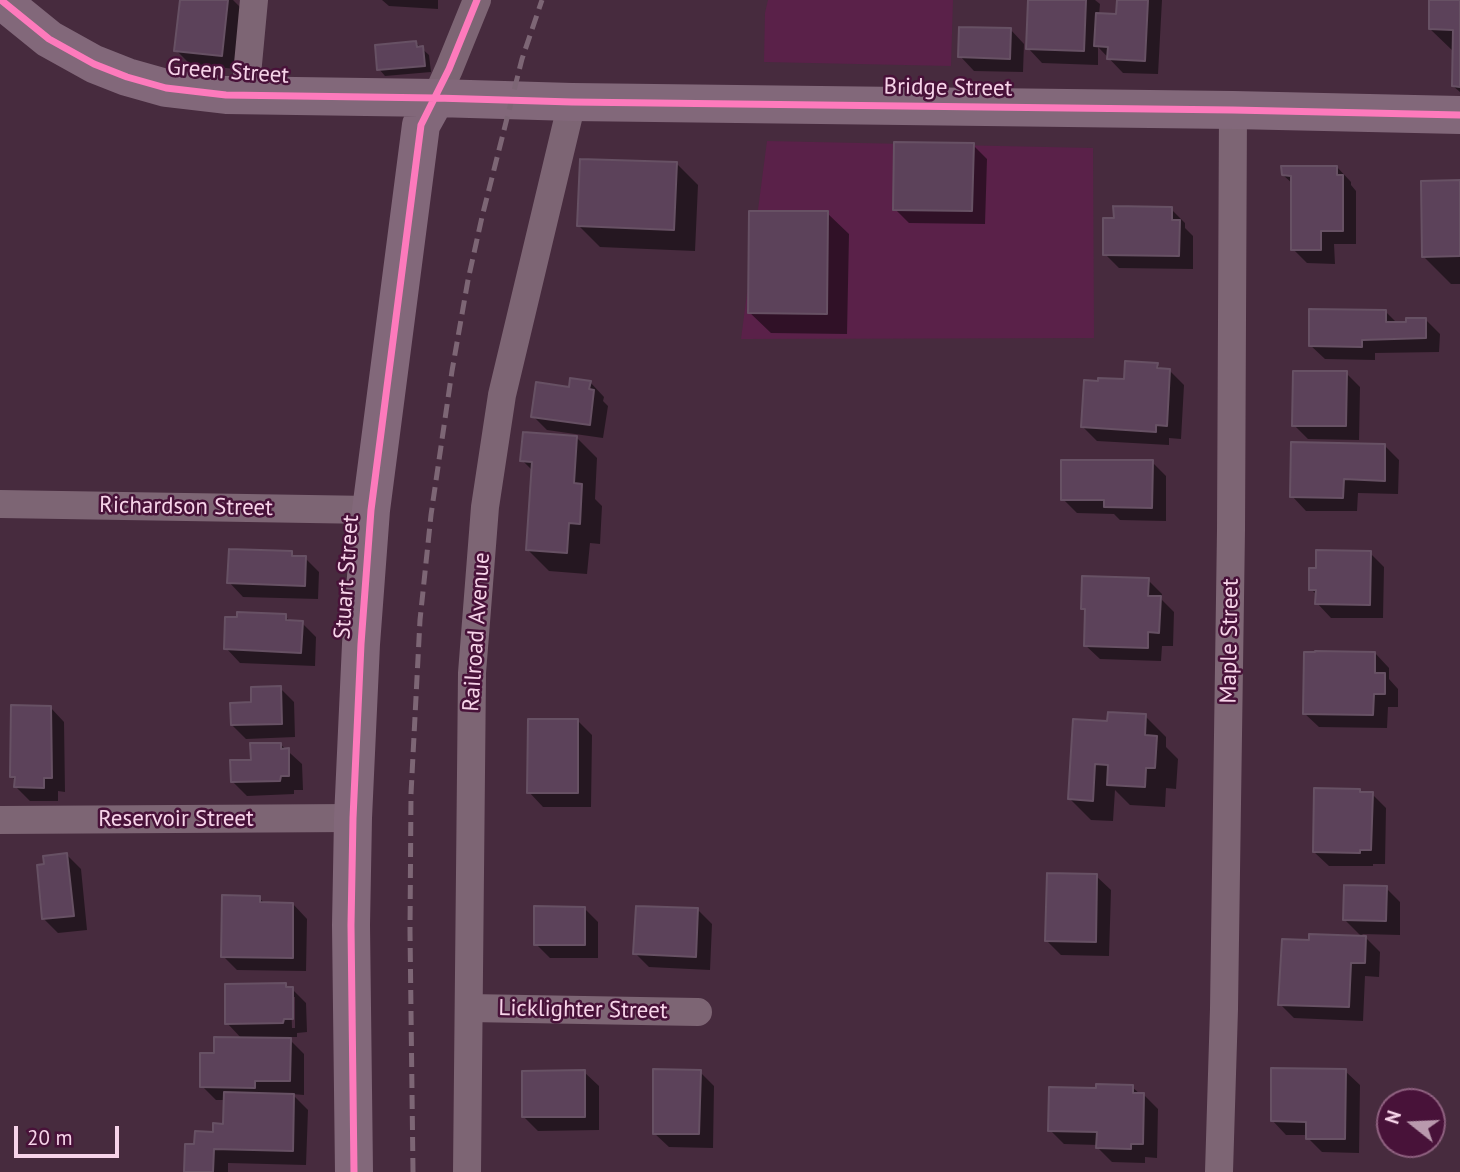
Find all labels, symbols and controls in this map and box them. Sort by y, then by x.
street label: Green Street [166,54,290,90]
street label: Bridge Street [883,73,1013,103]
street label: Richardson Street [99,492,273,522]
street label: Stuart Street [329,514,365,640]
street label: Railroad Avenue [458,551,496,713]
street label: Maple Street [1215,578,1245,704]
street label: Reservoir Street [98,805,254,833]
street label: Licklighter Street [498,995,668,1025]
north arrow [1376,1088,1446,1158]
text: N [1380,1107,1406,1127]
scale bar [18,1112,122,1156]
text: 20 m [27,1124,73,1151]

